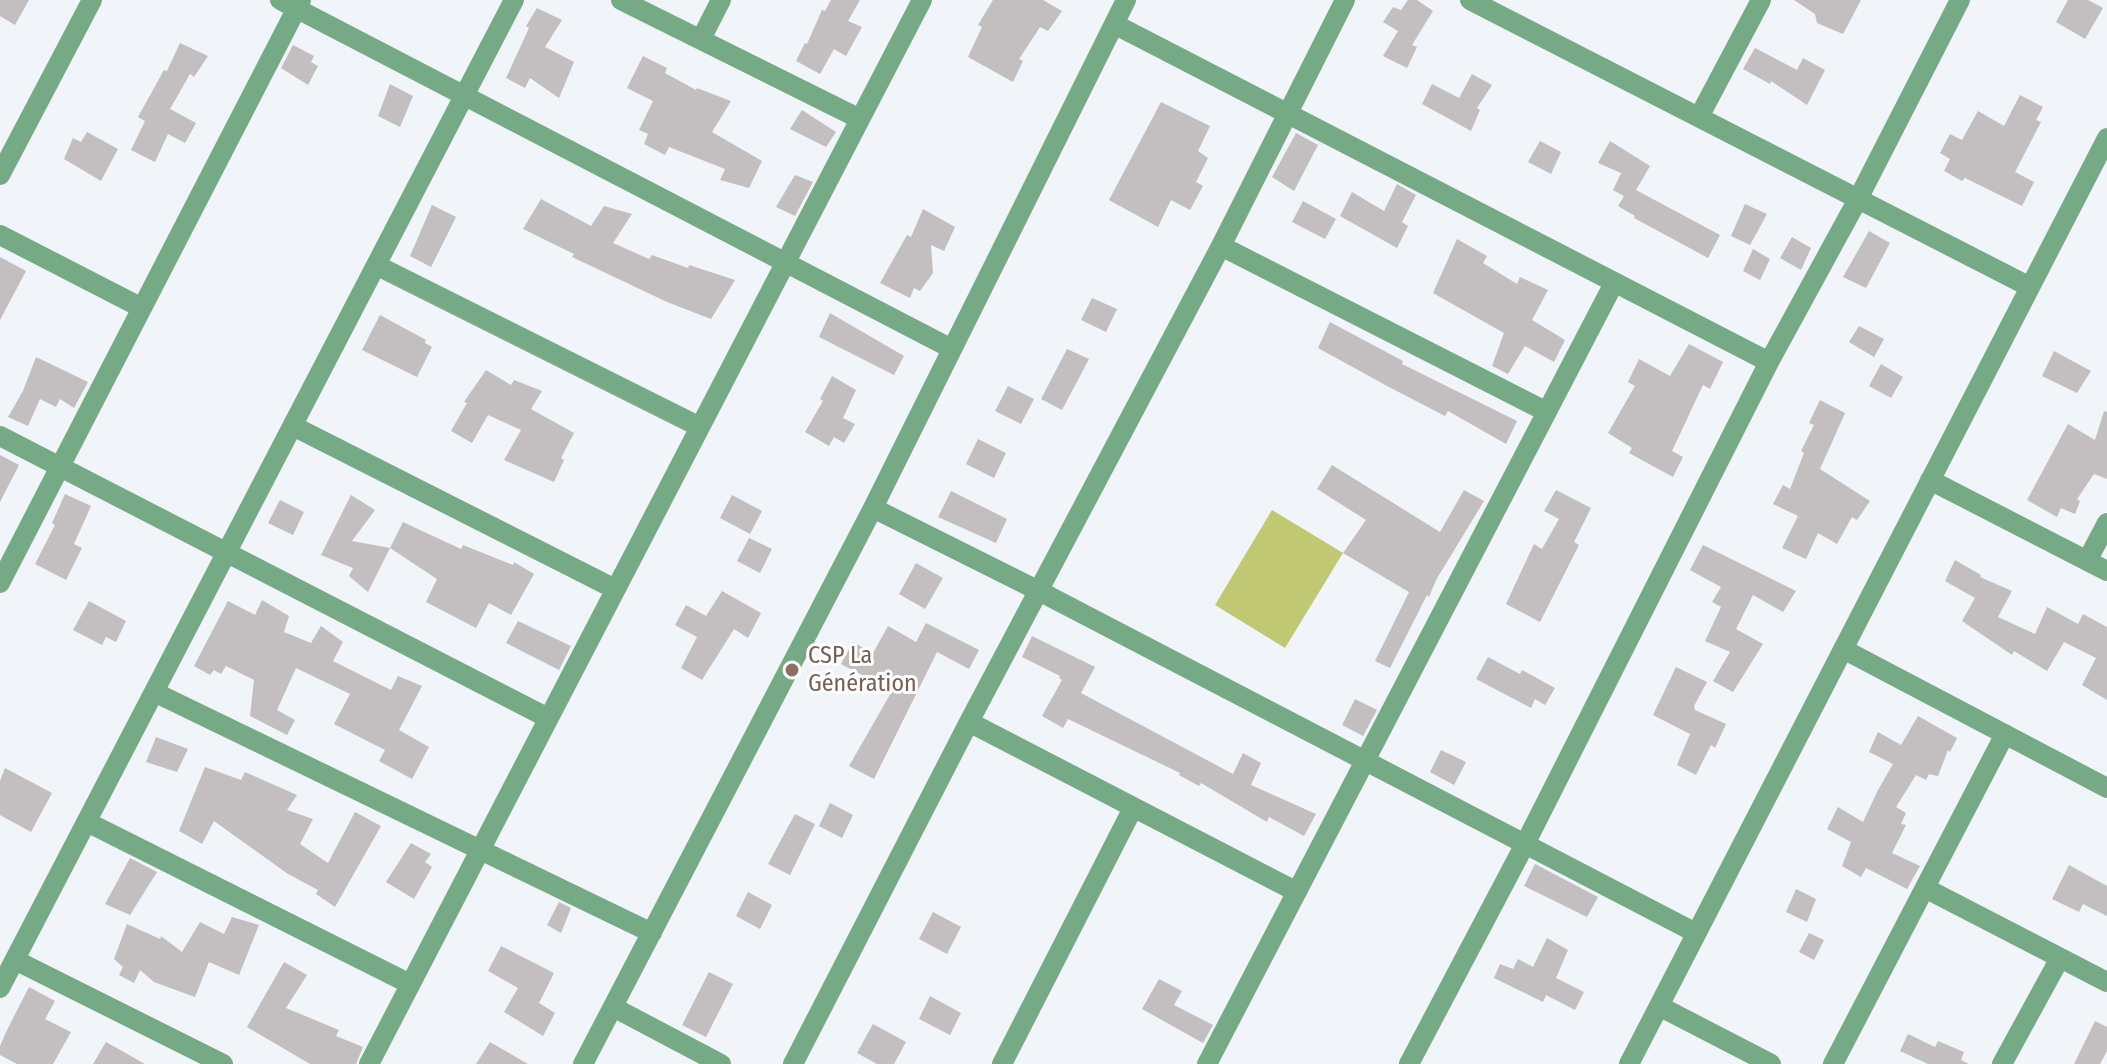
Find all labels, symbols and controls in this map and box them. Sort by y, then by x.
place label: CSP La Génération [808,642,917,698]
marker: CSP La Génération [783,661,801,679]

